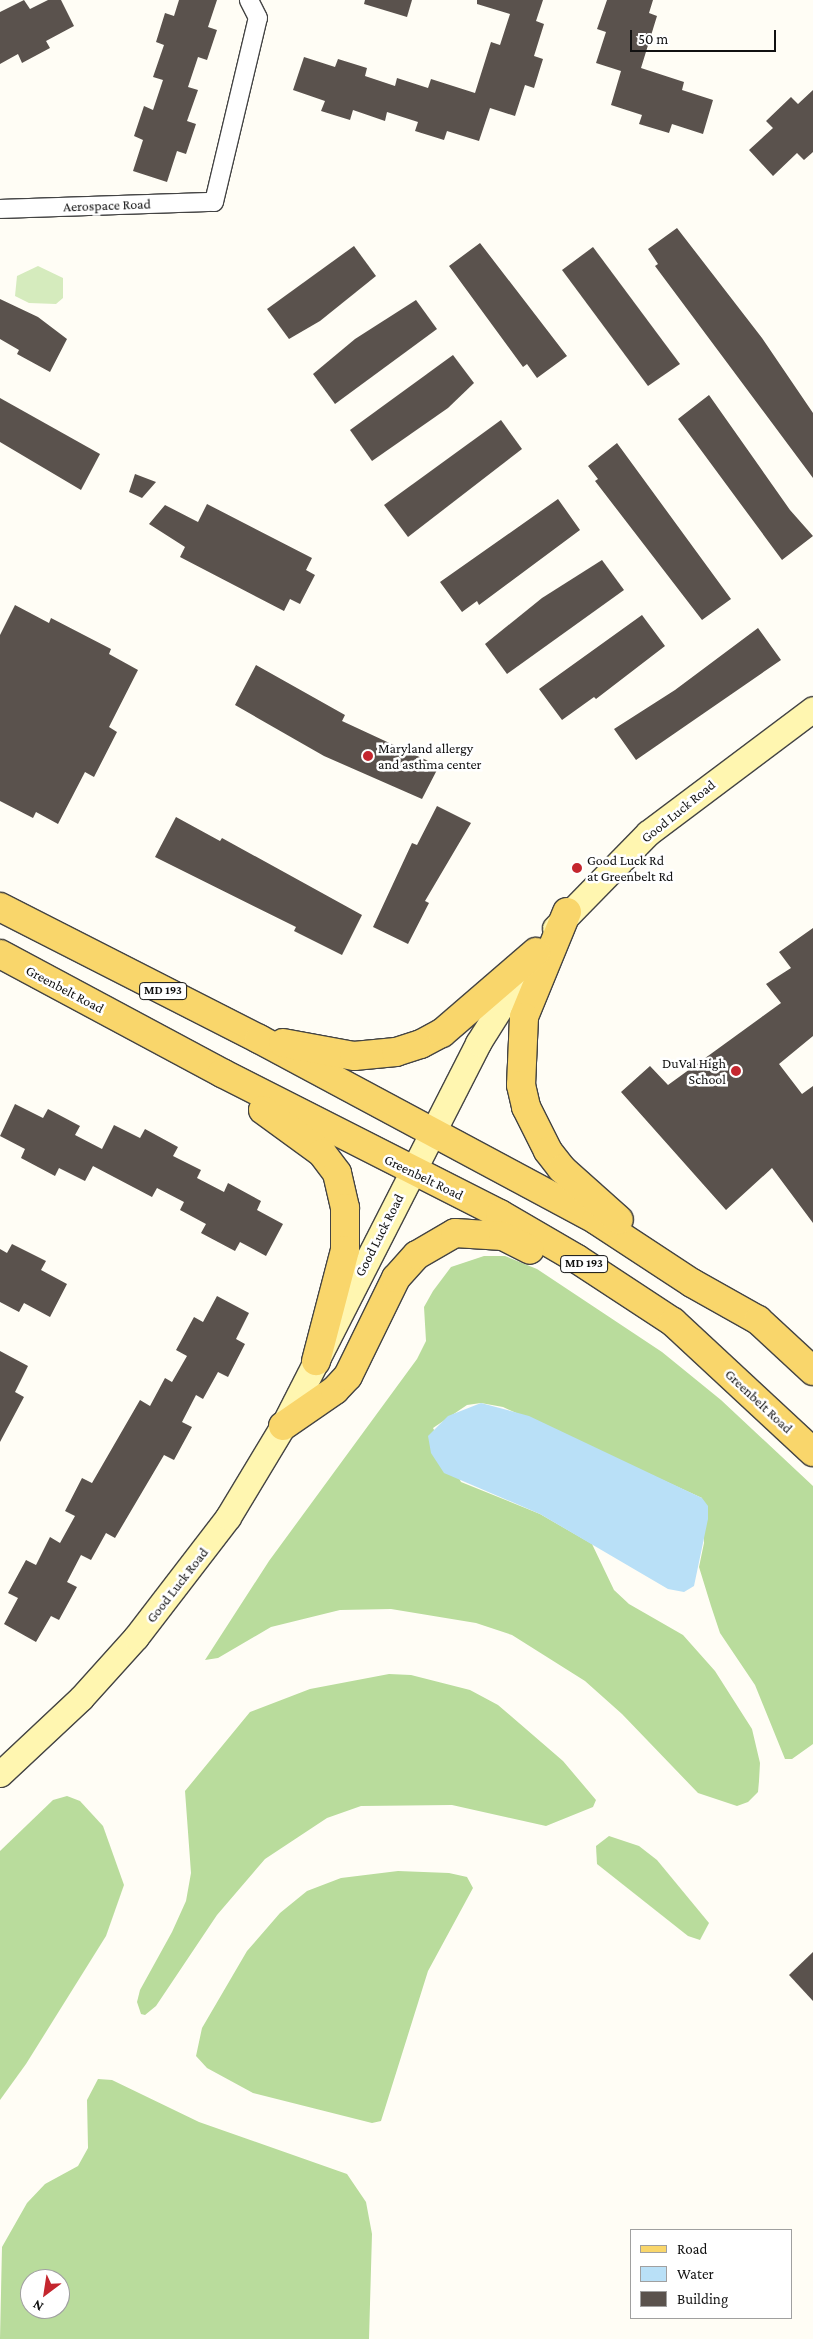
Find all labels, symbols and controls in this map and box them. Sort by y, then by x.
scale bar [633,20,779,52]
text: 50 m [638,31,668,47]
street label: Aerospace Road [63,195,151,215]
place label: Maryland allergy and asthma center [378,740,482,772]
marker: Maryland allergy and asthma center [362,750,374,762]
street label: Good Luck Road [638,776,718,846]
place label: Good Luck Rd at Greenbelt Rd [587,852,673,884]
marker: Good Luck Rd at Greenbelt Rd [571,862,583,874]
street label: Greenbelt Road [23,961,107,1017]
road number: MD 193 [138,981,188,1000]
place label: DuVal High School [662,1055,726,1088]
marker: DuVal High School [730,1065,742,1077]
street label: Greenbelt Road [382,1151,466,1203]
street label: Good Luck Road [351,1191,407,1279]
road number: MD 193 [559,1254,609,1274]
street label: Greenbelt Road [722,1366,796,1436]
street label: Good Luck Road [143,1544,211,1626]
legend [630,2229,793,2319]
text: Road [677,2241,707,2257]
text: Water [677,2266,714,2282]
north arrow [20,2269,70,2319]
text: Building [677,2291,728,2307]
text: N [30,2297,46,2315]

